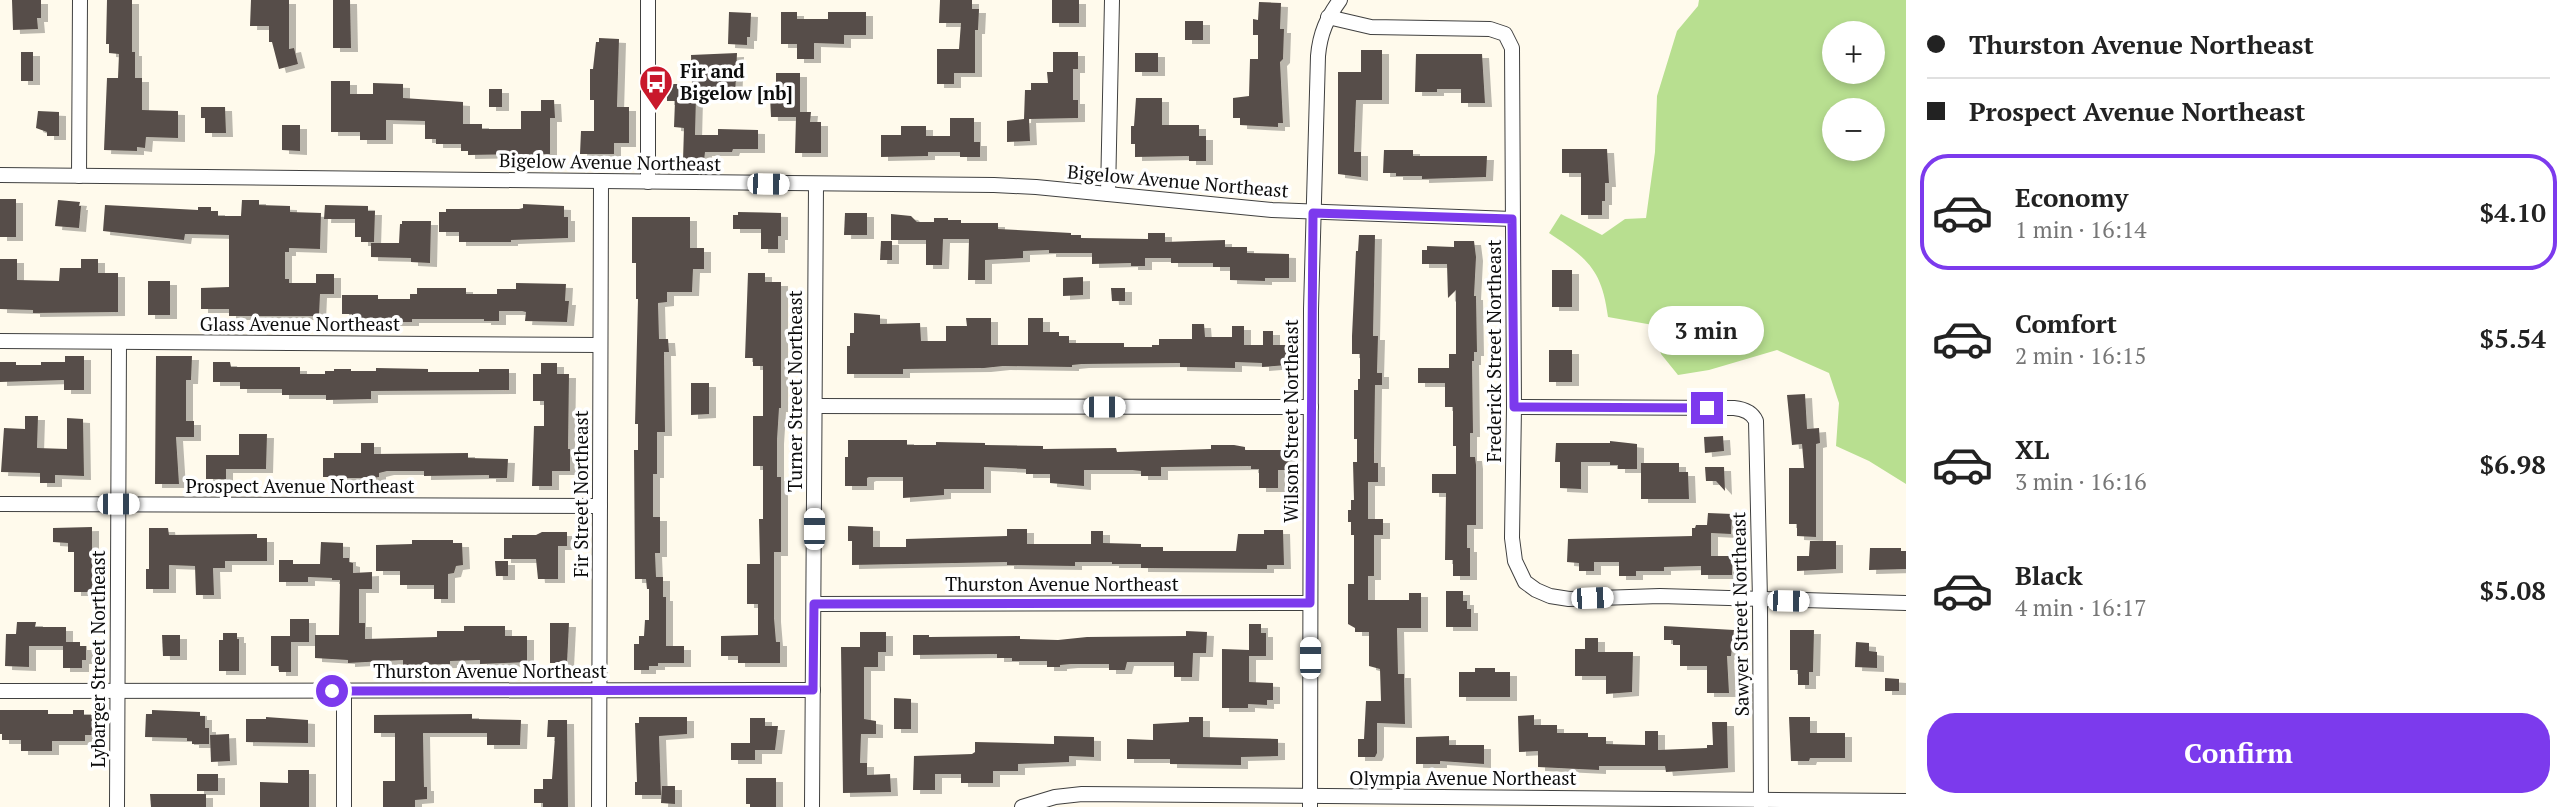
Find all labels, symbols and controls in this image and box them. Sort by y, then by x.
map controls [1822,21,1885,161]
button: + [1822,21,1885,84]
text: Thurston Avenue Northeast [1969,27,2314,61]
place label: Fir and Bigelow [nb] [680,58,793,105]
bus stop icon: Fir and Bigelow [nb] [637,63,675,112]
text: Prospect Avenue Northeast [1969,94,2306,128]
button: − [1822,98,1885,161]
street label: Bigelow Avenue Northeast [499,147,721,176]
street label: Bigelow Avenue Northeast [1066,158,1290,203]
car [747,173,790,195]
text: Economy [2015,180,2128,214]
icon: car [1931,181,1994,244]
text: $4.10 [2480,195,2546,229]
text: 1 min · 16:14 [2015,214,2147,245]
street label: Frederick Street Northeast [1481,239,1506,463]
street label: Turner Street Northeast [782,290,807,492]
callout: 3 min [1649,306,1765,356]
text: Comfort [2015,306,2117,340]
icon: car [1931,307,1994,370]
street label: Glass Avenue Northeast [200,311,400,336]
text: 3 min [1675,315,1737,346]
street label: Wilson Street Northeast [1278,319,1303,523]
text: $5.54 [2480,321,2546,355]
text: 2 min · 16:15 [2015,340,2147,371]
route end [1691,392,1723,424]
car [1084,397,1126,418]
street label: Fir Street Northeast [568,410,593,578]
text: XL [2015,432,2049,466]
icon: car [1931,433,1994,496]
text: $6.98 [2480,447,2546,481]
text: 3 min · 16:16 [2015,466,2147,497]
street label: Prospect Avenue Northeast [186,473,414,498]
car [98,494,140,515]
car [804,508,825,550]
street label: Sawyer Street Northeast [1725,512,1754,716]
street label: Lybarger Street Northeast [85,550,110,768]
text: Black [2015,558,2083,592]
icon: car [1931,559,1994,622]
street label: Thurston Avenue Northeast [945,571,1179,596]
text: $5.08 [2480,573,2546,607]
car [1571,587,1614,609]
car [1767,590,1810,612]
text: 4 min · 16:17 [2015,592,2147,623]
car [1300,637,1321,679]
street label: Thurston Avenue Northeast [373,658,607,683]
route start [316,675,348,707]
button: Confirm [1927,713,2550,793]
street label: Olympia Avenue Northeast [1349,765,1577,790]

